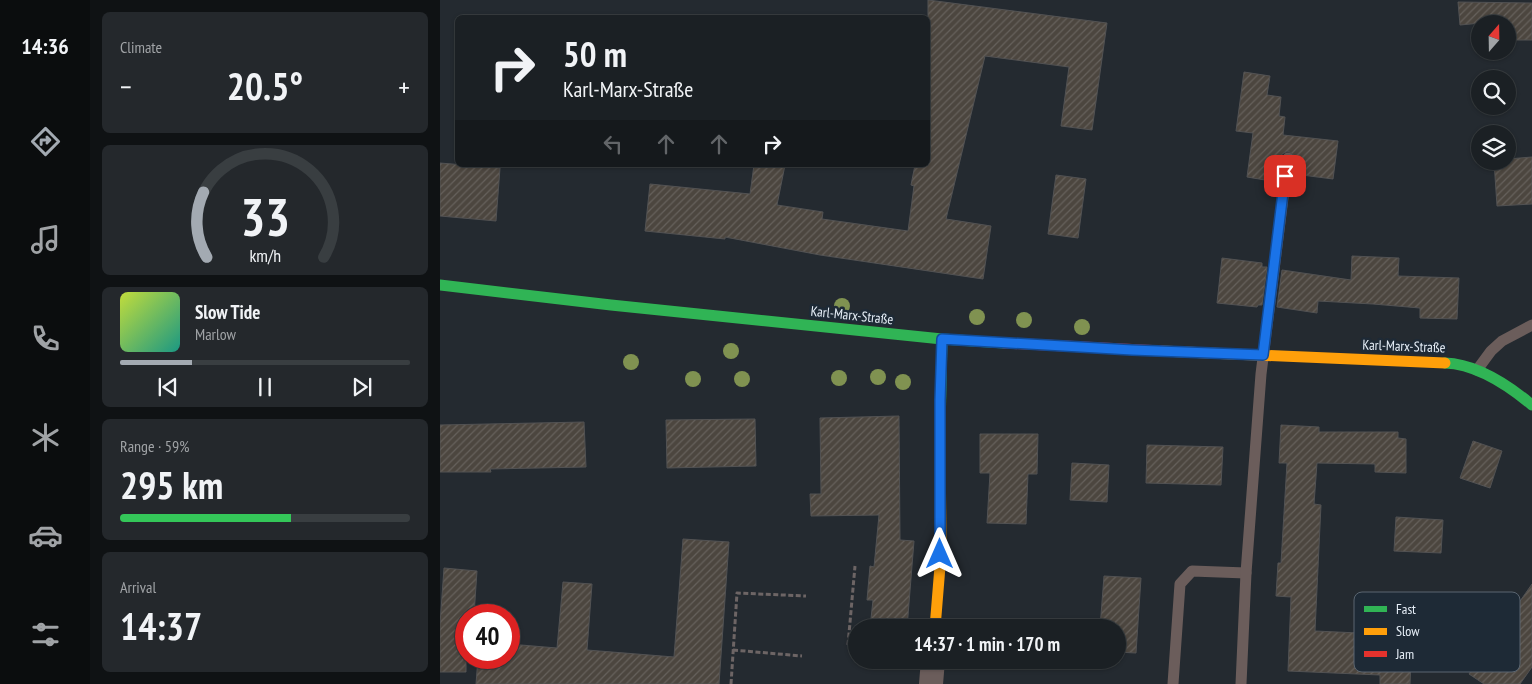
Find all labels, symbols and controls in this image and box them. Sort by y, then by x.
north arrow [1471,15,1516,60]
map controls [1471,15,1516,170]
text: 50 m [563,31,627,77]
text: 14:36 [21,32,69,60]
icon: right [480,35,545,100]
text: Climate [120,37,162,57]
text: 20.5° [227,61,303,110]
text: − [120,68,132,105]
text: + [398,68,410,105]
button: search [1471,70,1516,115]
text: Karl-Marx-Straße [563,75,693,103]
icon: directions [28,124,63,159]
button: layers [1471,125,1516,170]
icon: left [599,130,627,158]
icon: ahead [652,130,680,158]
icon: ahead [705,130,733,158]
icon: right [758,130,786,158]
pin [1264,155,1306,197]
icon: arrive [1271,162,1299,190]
text: 33 [240,183,290,250]
icon: music [28,222,63,257]
text: km/h [249,244,281,267]
text: Slow Tide [195,300,260,324]
street label: Karl-Marx-Straße [810,302,894,328]
icon: phone [28,321,63,356]
text: Marlow [195,324,236,344]
street label: Karl-Marx-Straße [1362,336,1446,356]
icon: previous [154,373,182,401]
icon: pause [251,373,279,401]
icon: next [348,373,376,401]
icon: climate [28,420,63,455]
text: Range · 59% [120,436,189,456]
text: 295 km [120,460,223,509]
icon: car [28,518,63,553]
position arrow [913,527,965,579]
text: Arrival [120,577,156,597]
legend [1354,592,1520,672]
text: Fast [1396,600,1416,618]
text: 14:37 [120,601,202,650]
speed limit sign: 40 [455,604,520,669]
icon: filters [28,617,63,652]
text: Slow [1396,622,1420,640]
text: 14:37 · 1 min · 170 m [914,632,1060,656]
text: Jam [1395,645,1414,663]

